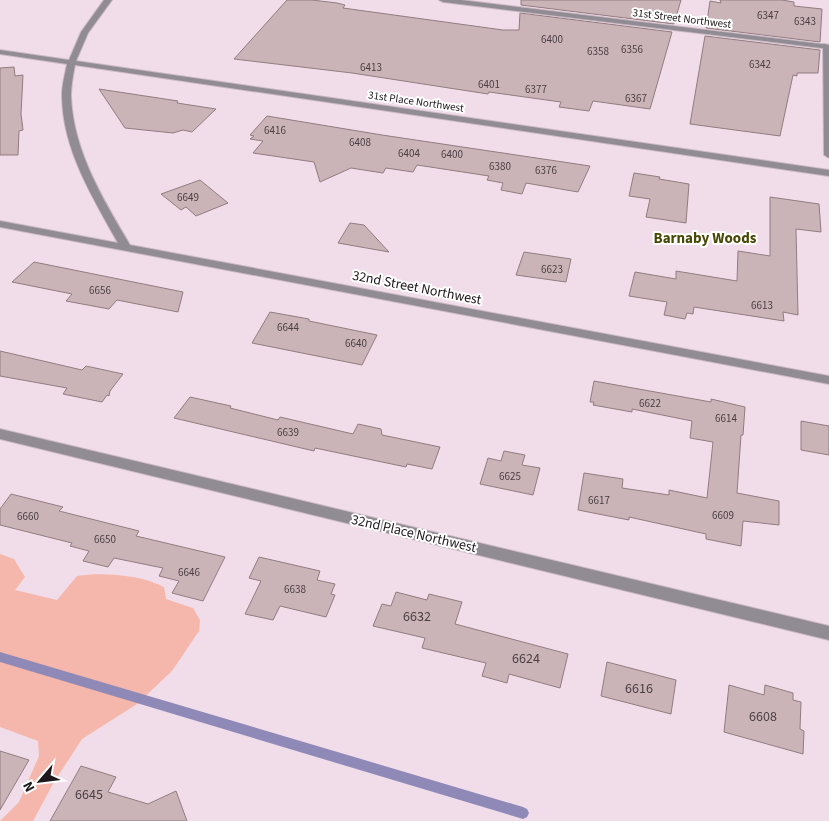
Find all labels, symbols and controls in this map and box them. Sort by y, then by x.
street label: 31st Street Northwest [632,5,732,32]
house number: 6347 [757,8,779,23]
house number: 6343 [794,14,816,29]
house number: 6400 [541,32,563,47]
house number: 6356 [621,42,643,57]
house number: 6358 [587,44,609,59]
house number: 6342 [749,57,771,72]
house number: 6413 [360,60,382,75]
house number: 6401 [478,77,500,92]
house number: 6377 [525,82,547,97]
street label: 31st Place Northwest [367,87,465,116]
house number: 6367 [625,91,647,106]
house number: 6416 [264,123,286,138]
house number: 6408 [349,135,371,150]
house number: 6404 [398,146,420,161]
house number: 6400 [441,147,463,162]
house number: 6380 [489,159,511,174]
house number: 6376 [535,163,557,178]
house number: 6649 [177,190,199,205]
district label: Barnaby Woods [654,228,757,249]
house number: 6623 [541,262,563,277]
street label: 32nd Street Northwest [351,266,483,310]
house number: 6656 [89,283,111,298]
house number: 6613 [751,298,773,313]
house number: 6644 [277,320,299,335]
house number: 6640 [345,336,367,351]
house number: 6622 [639,396,661,411]
house number: 6614 [715,411,737,426]
house number: 6639 [277,425,299,440]
house number: 6625 [499,469,521,484]
house number: 6617 [588,493,610,508]
house number: 6609 [712,508,734,523]
house number: 6660 [17,509,39,524]
street label: 32nd Place Northwest [349,510,478,558]
house number: 6650 [94,532,116,547]
house number: 6646 [178,565,200,580]
house number: 6638 [284,582,306,597]
house number: 6632 [403,607,431,627]
house number: 6624 [512,649,540,669]
house number: 6616 [625,679,653,699]
house number: 6608 [749,707,777,727]
north arrow [15,756,65,806]
text: N [18,778,40,795]
house number: 6645 [75,785,103,805]

